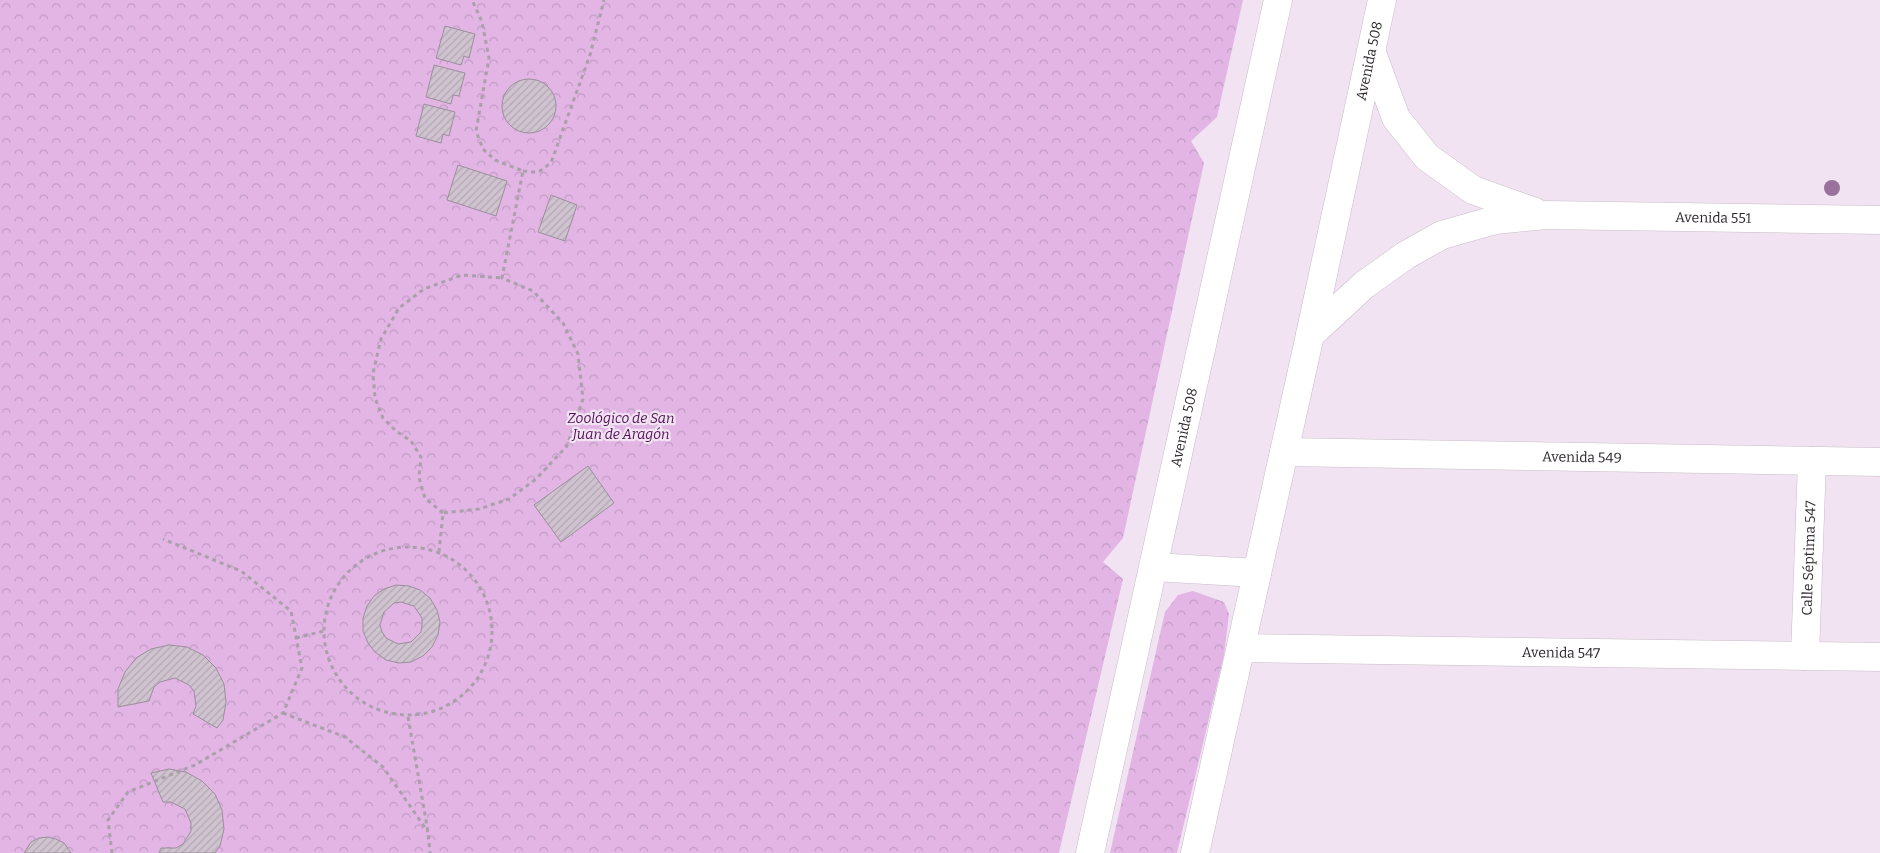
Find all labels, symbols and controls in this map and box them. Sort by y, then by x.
street label: Avenida 508 [1352,20,1386,102]
street label: Avenida 551 [1675,208,1752,227]
street label: Avenida 508 [1167,386,1201,468]
park label: Zoológico de San Juan de Aragón [567,410,675,443]
street label: Avenida 549 [1542,448,1622,466]
street label: Calle Séptima 547 [1798,500,1819,616]
street label: Avenida 547 [1522,643,1600,662]

